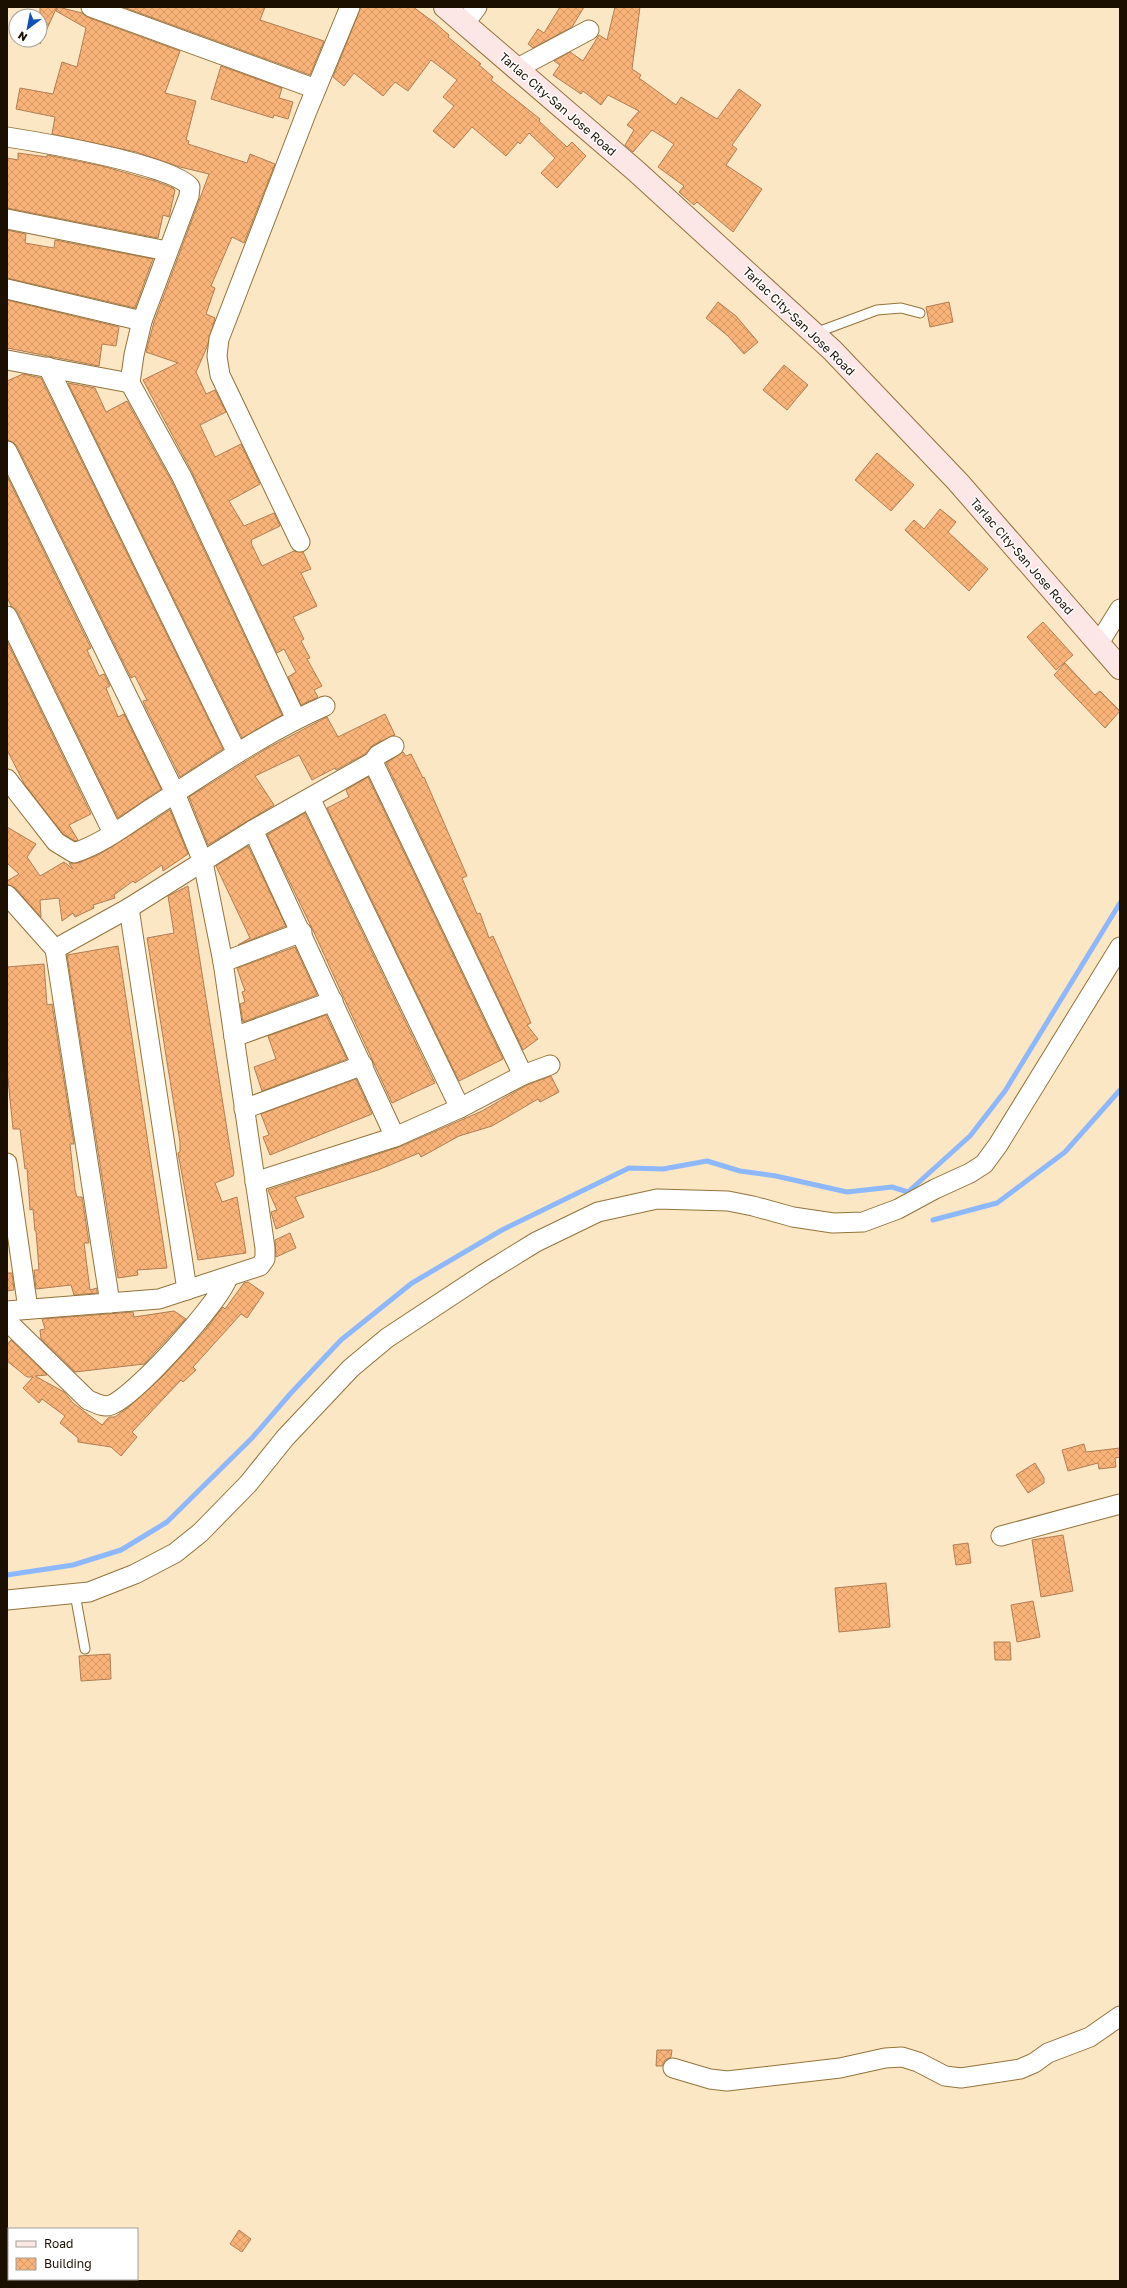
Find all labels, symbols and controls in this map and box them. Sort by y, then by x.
north arrow [8,8,48,48]
text: N [15,29,29,45]
street label: Tarlac City-San Jose Road [497,49,619,159]
street label: Tarlac City-San Jose Road [740,264,858,378]
street label: Tarlac City-San Jose Road [967,495,1077,617]
legend [8,2228,138,2280]
text: Road [44,2236,73,2251]
text: Building [44,2256,92,2271]

